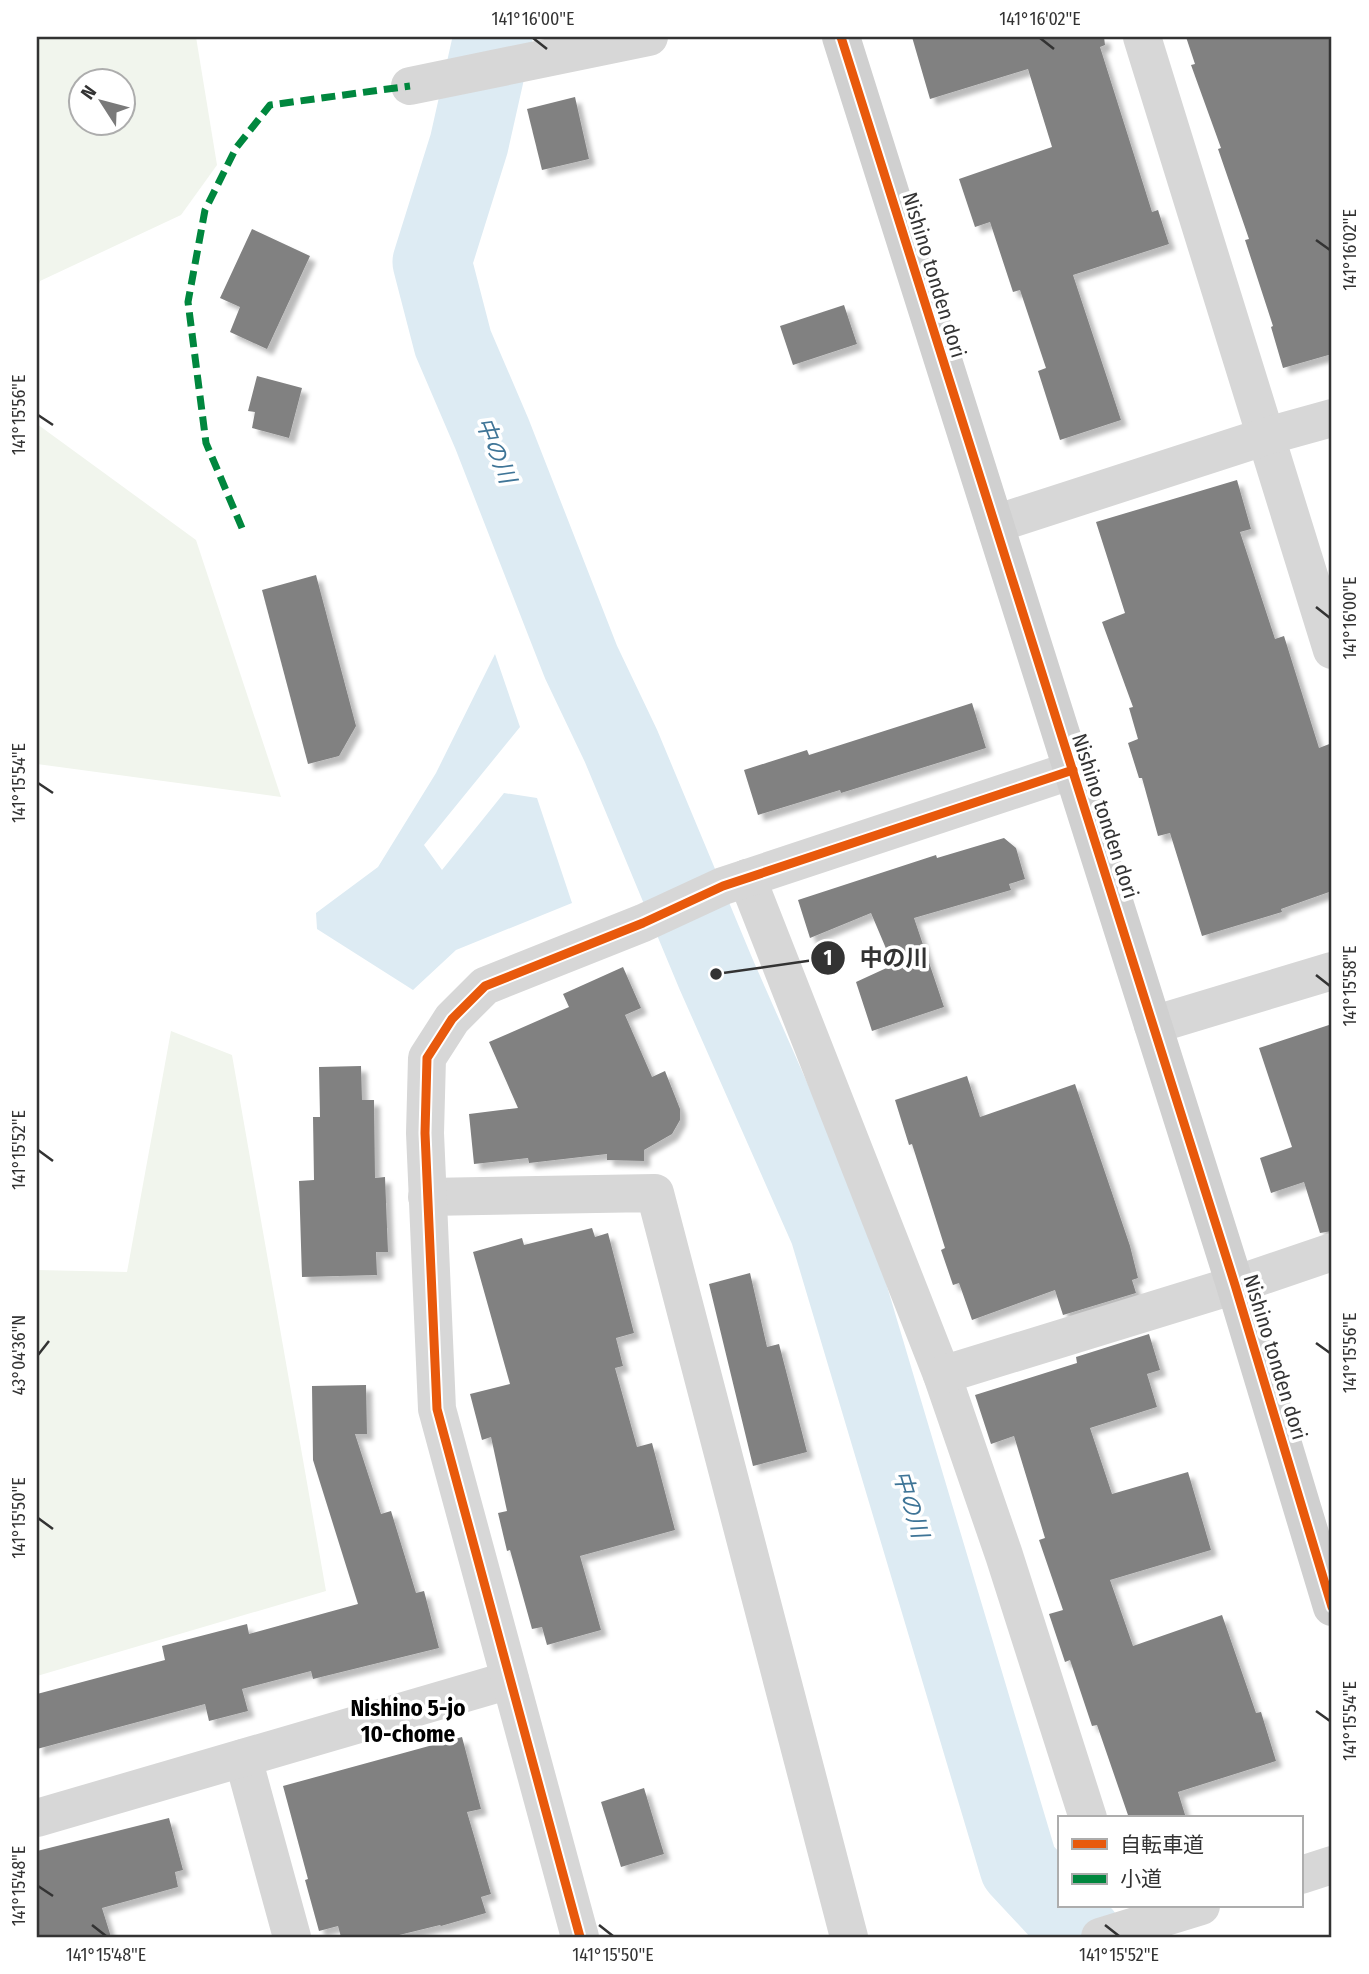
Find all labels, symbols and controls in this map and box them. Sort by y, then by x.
text: 141°16'00"E [491,8,575,30]
text: 141°16'02"E [999,8,1081,30]
north arrow [66,66,136,136]
text: N [76,81,101,104]
street label: Nishino tonden dori [896,189,972,361]
text: 141°16'02"E [1339,209,1361,291]
text: 141°15'56"E [8,375,30,455]
water label: 中の川 [470,413,523,490]
text: 141°16'00"E [1339,576,1361,660]
street label: Nishino tonden dori [1066,730,1144,902]
text: 141°15'54"E [8,743,30,823]
callout: 中の川 [811,936,943,980]
text: 中の川 [860,944,929,972]
text: 1 [824,945,832,971]
text: 141°15'58"E [1339,946,1361,1026]
text: 141°15'52"E [8,1110,30,1190]
street label: Nishino tonden dori [1237,1271,1313,1443]
text: 141°15'56"E [1339,1313,1361,1393]
text: 43°04'36"N [8,1315,30,1395]
water label: 中の川 [888,1467,935,1544]
text: 141°15'50"E [8,1477,30,1559]
text: 141°15'54"E [1339,1681,1361,1761]
district label: Nishino 5-jo 10-chome [351,1694,465,1748]
legend [1058,1816,1302,1908]
text: 自転車道 [1120,1832,1204,1858]
text: 141°15'48"E [8,1846,30,1926]
text: 小道 [1120,1866,1162,1892]
text: 141°15'48"E [66,1944,146,1966]
text: 141°15'50"E [572,1944,654,1966]
text: 141°15'52"E [1079,1944,1159,1966]

